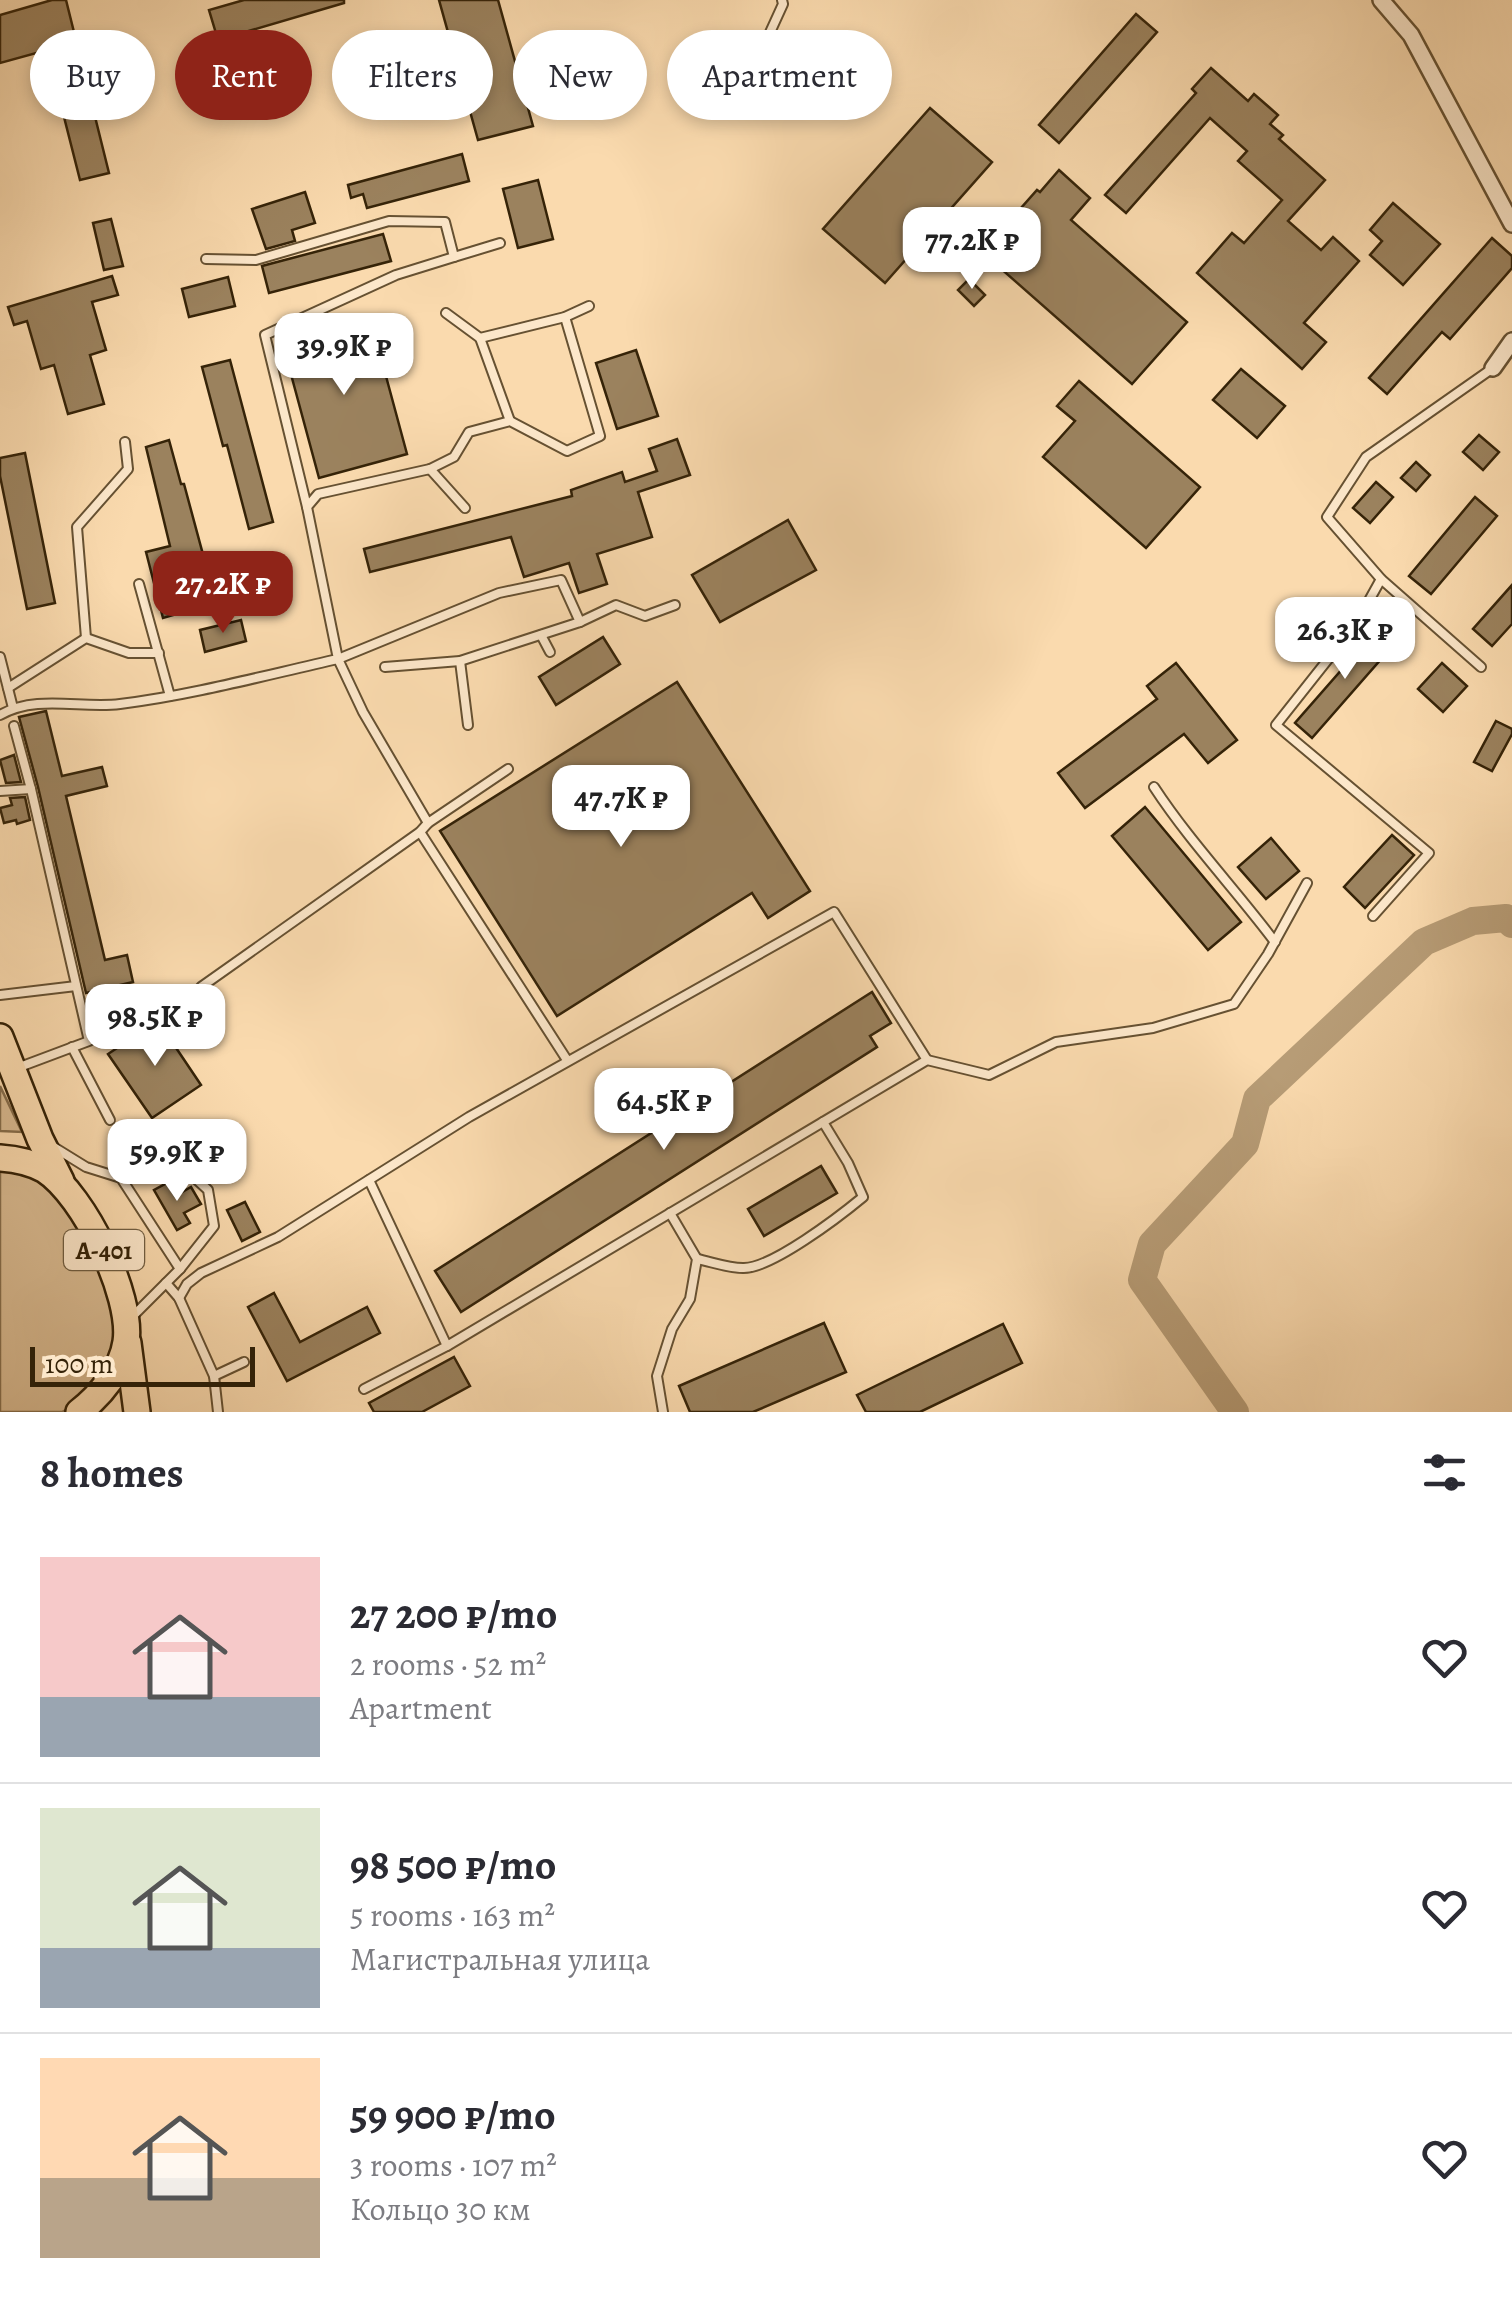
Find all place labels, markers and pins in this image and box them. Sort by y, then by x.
pin: 77.2K ₽ [880,207,1064,292]
pin: 39.9K ₽ [252,313,436,398]
pin: 27.2K ₽ [131,551,315,636]
pin: 26.3K ₽ [1253,597,1437,682]
pin: 47.7K ₽ [529,765,713,850]
pin: 98.5K ₽ [63,984,247,1069]
pin: 64.5K ₽ [572,1068,756,1153]
pin: 59.9K ₽ [85,1119,269,1204]

